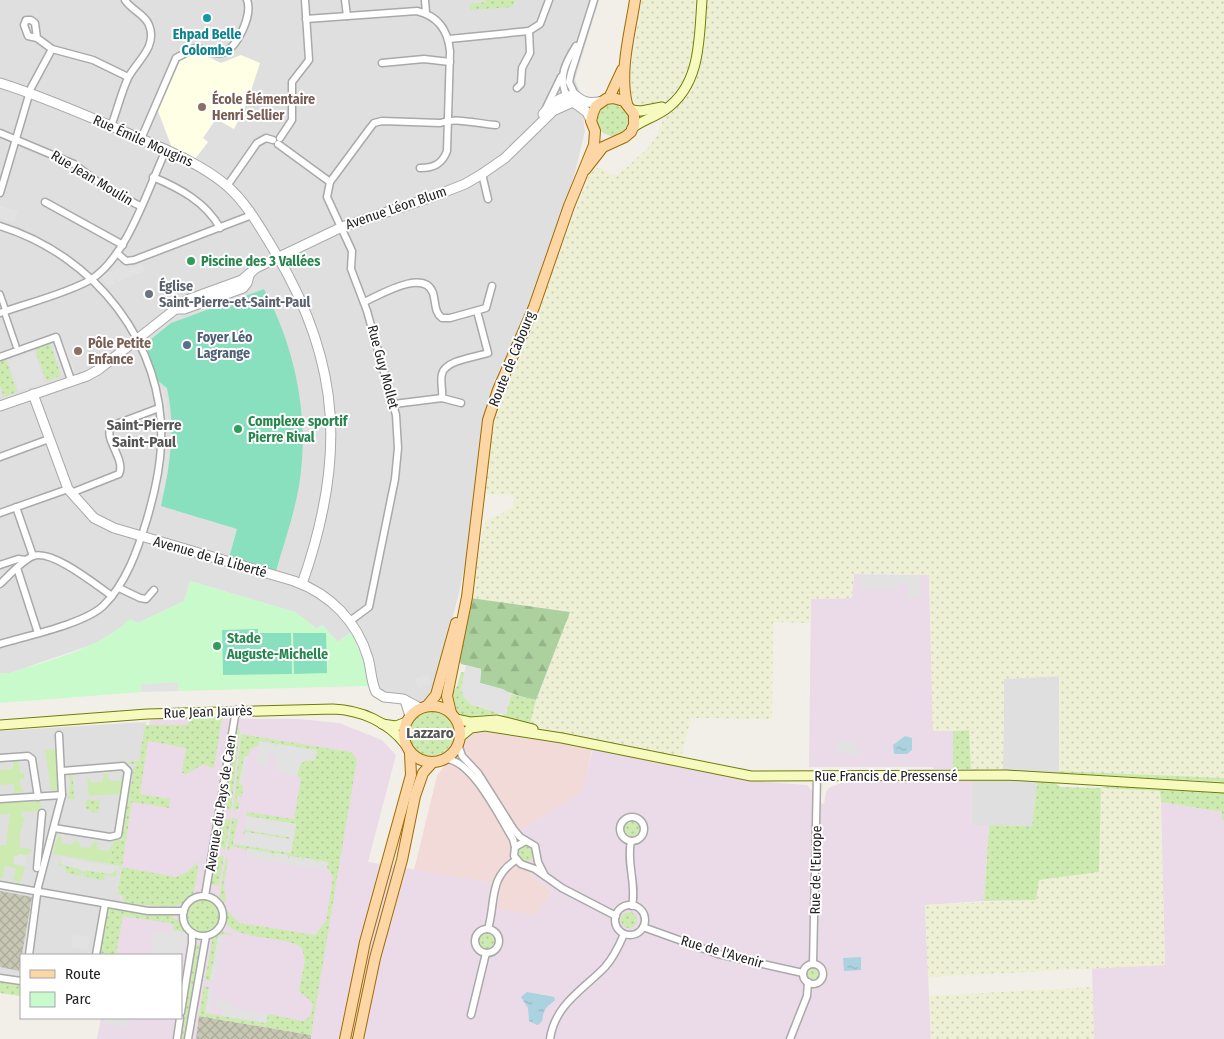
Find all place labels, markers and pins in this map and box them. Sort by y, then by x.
marker: Ehpad Belle Colombe [201,12,213,24]
place label: Ehpad Belle Colombe [173,26,241,59]
place label: École Élémentaire Henri Sellier [212,90,315,124]
marker: École Élémentaire Henri Sellier [196,101,208,113]
place label: Piscine des 3 Vallées [201,253,320,270]
marker: Piscine des 3 Vallées [185,255,197,267]
place label: Église Saint-Pierre-et-Saint-Paul [159,277,311,311]
marker: Église Saint-Pierre-et-Saint-Paul [143,288,155,300]
place label: Foyer Léo Lagrange [197,329,253,362]
place label: Pôle Petite Enfance [88,335,151,368]
marker: Foyer Léo Lagrange [181,339,193,351]
marker: Pôle Petite Enfance [72,345,84,357]
place label: Complexe sportif Pierre Rival [248,413,349,446]
marker: Complexe sportif Pierre Rival [232,423,244,435]
place label: Stade Auguste-Michelle [226,630,328,663]
marker: Stade Auguste-Michelle [211,640,223,652]

